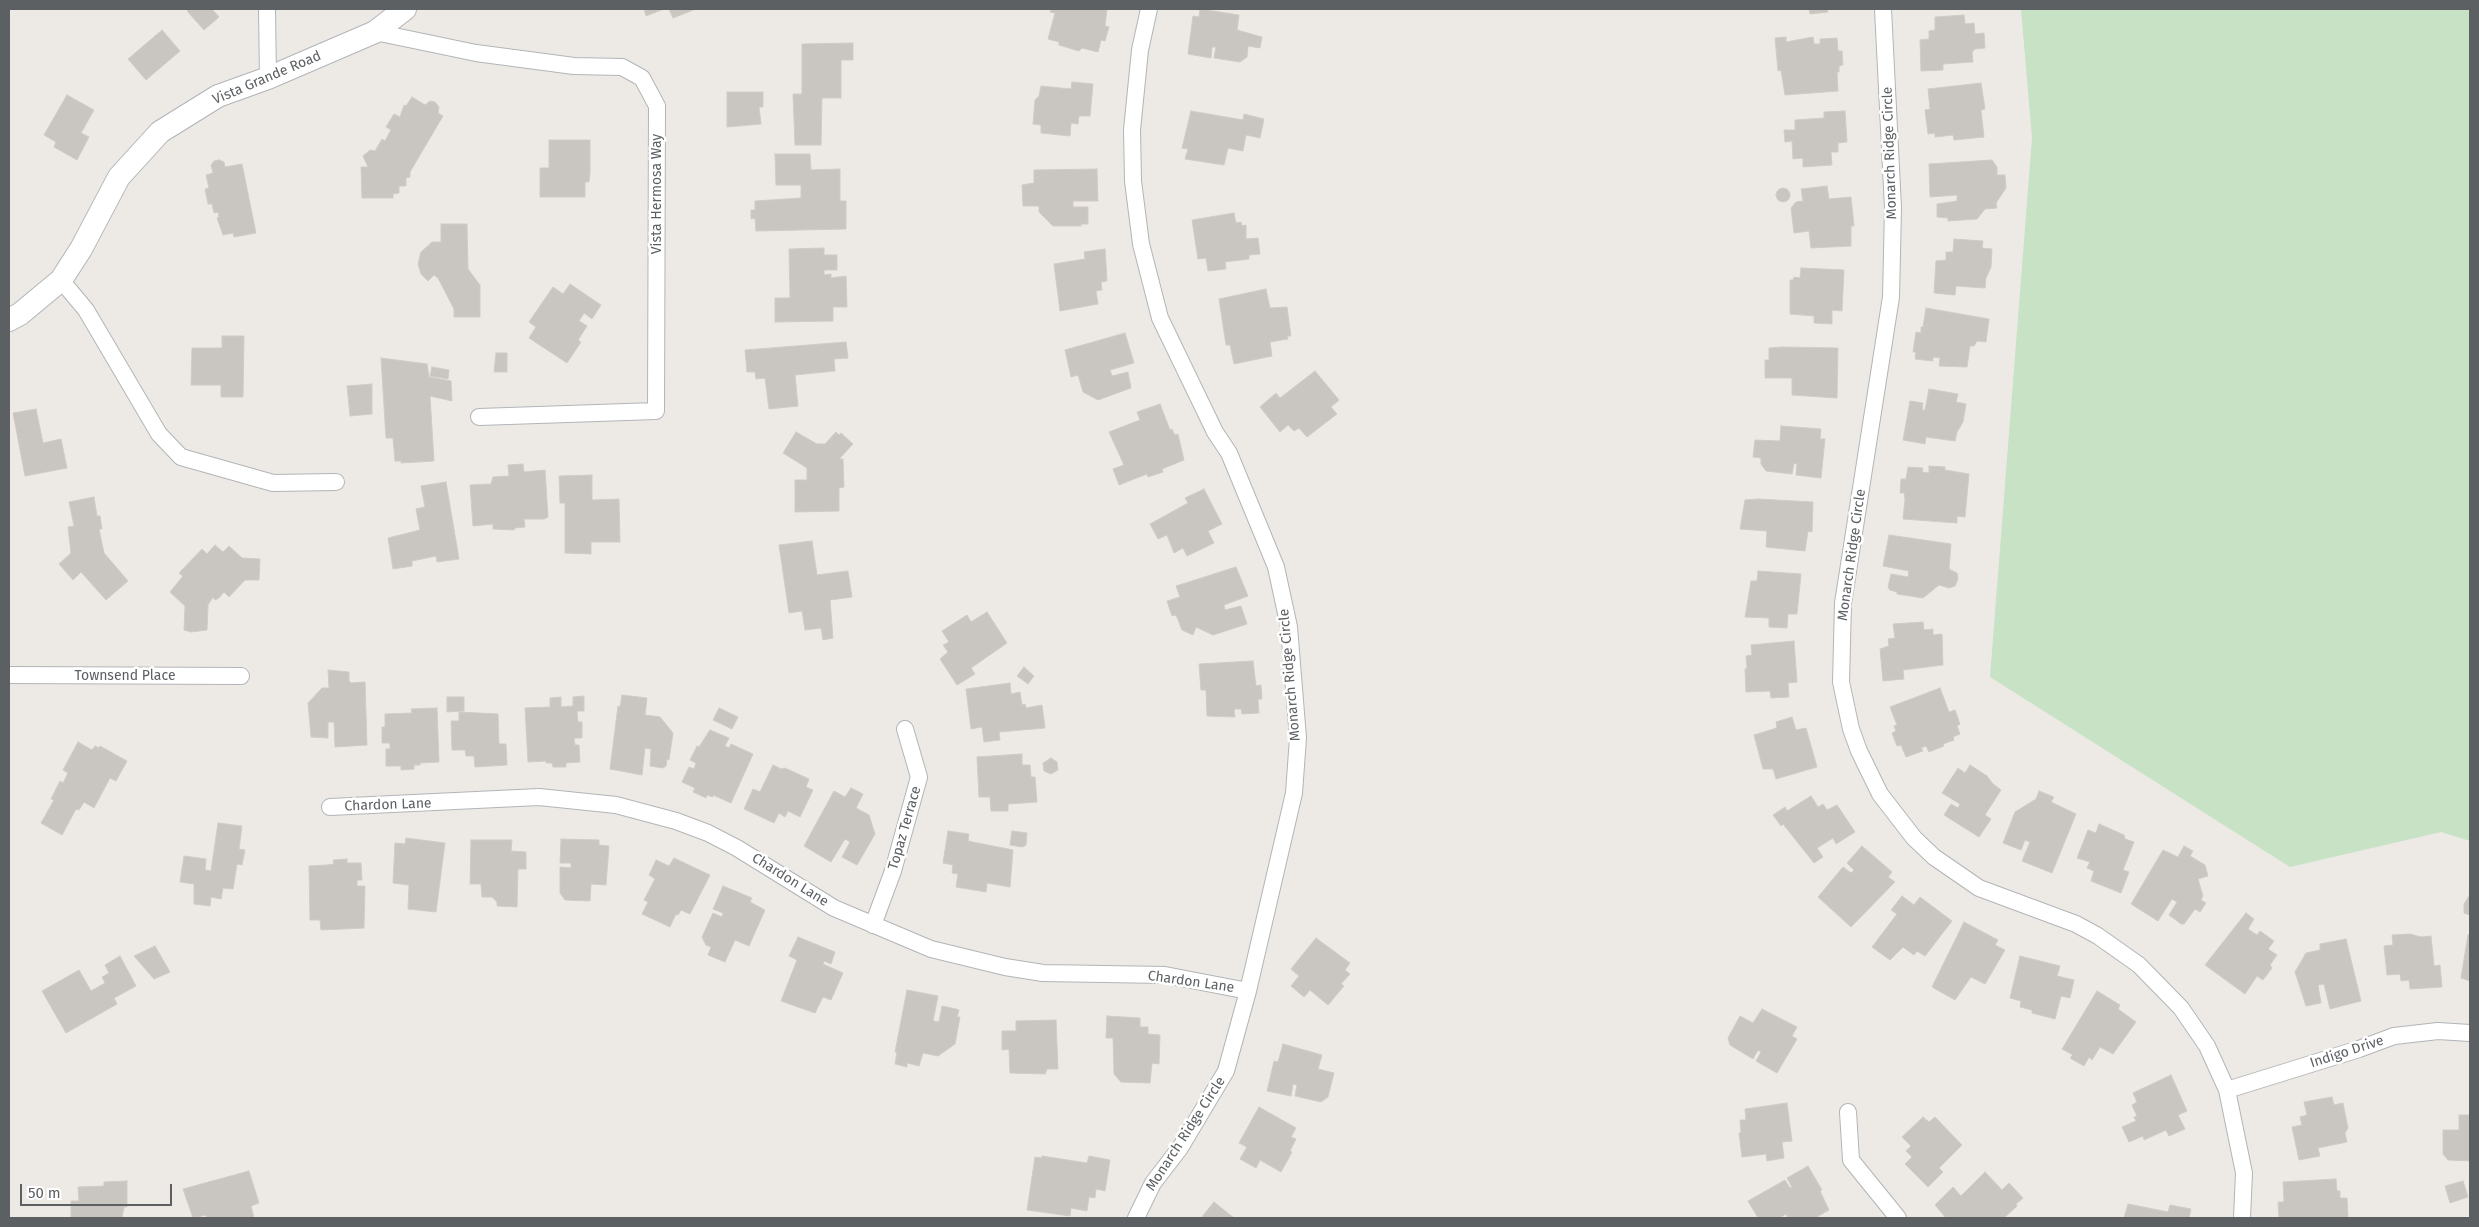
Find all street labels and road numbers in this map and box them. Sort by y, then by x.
street label: Vista Grande Road [210,48,324,108]
street label: Monarch Ridge Circle [1879,86,1901,220]
street label: Vista Hermosa Way [649,134,665,254]
street label: Monarch Ridge Circle [1834,488,1870,622]
street label: Monarch Ridge Circle [1276,608,1304,742]
street label: Townsend Place [74,668,176,684]
street label: Topaz Terrace [885,784,925,872]
street label: Chardon Lane [344,795,432,815]
street label: Chardon Lane [749,850,831,910]
street label: Chardon Lane [1147,968,1235,996]
street label: Indigo Drive [2308,1032,2386,1072]
street label: Monarch Ridge Circle [1143,1074,1229,1194]

